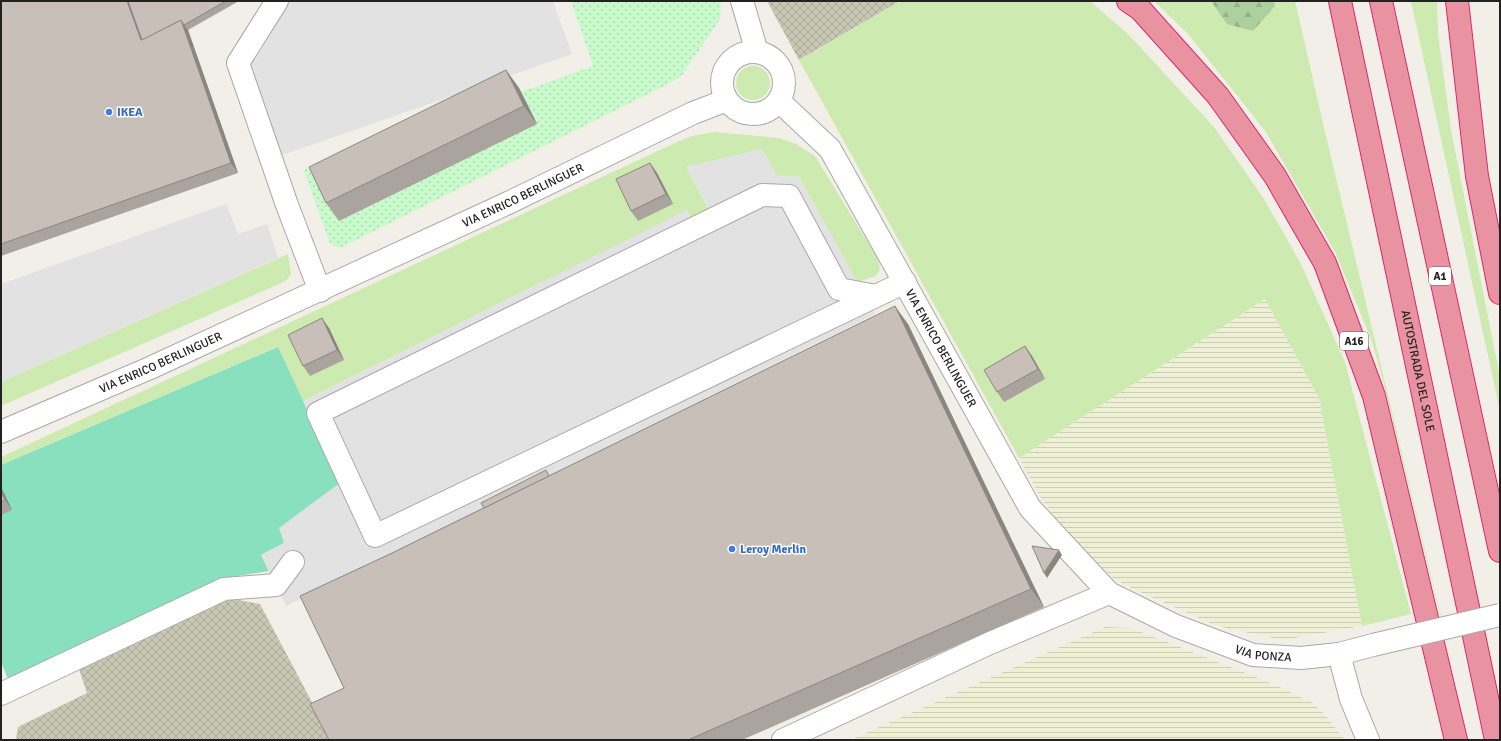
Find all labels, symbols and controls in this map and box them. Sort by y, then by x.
place label: IKEA [117,105,143,120]
marker: IKEA [104,107,114,117]
street label: VIA ENRICO BERLINGUER [460,160,586,231]
road number: A1 [1429,267,1451,285]
street label: VIA ENRICO BERLINGUER [902,287,980,410]
street label: AUTOSTRADA DEL SOLE [1398,309,1438,433]
street label: VIA ENRICO BERLINGUER [97,328,224,396]
road number: A16 [1340,332,1368,350]
place label: Leroy Merlin [740,542,806,557]
marker: Leroy Merlin [727,544,737,554]
street label: VIA PONZA [1233,641,1293,665]

